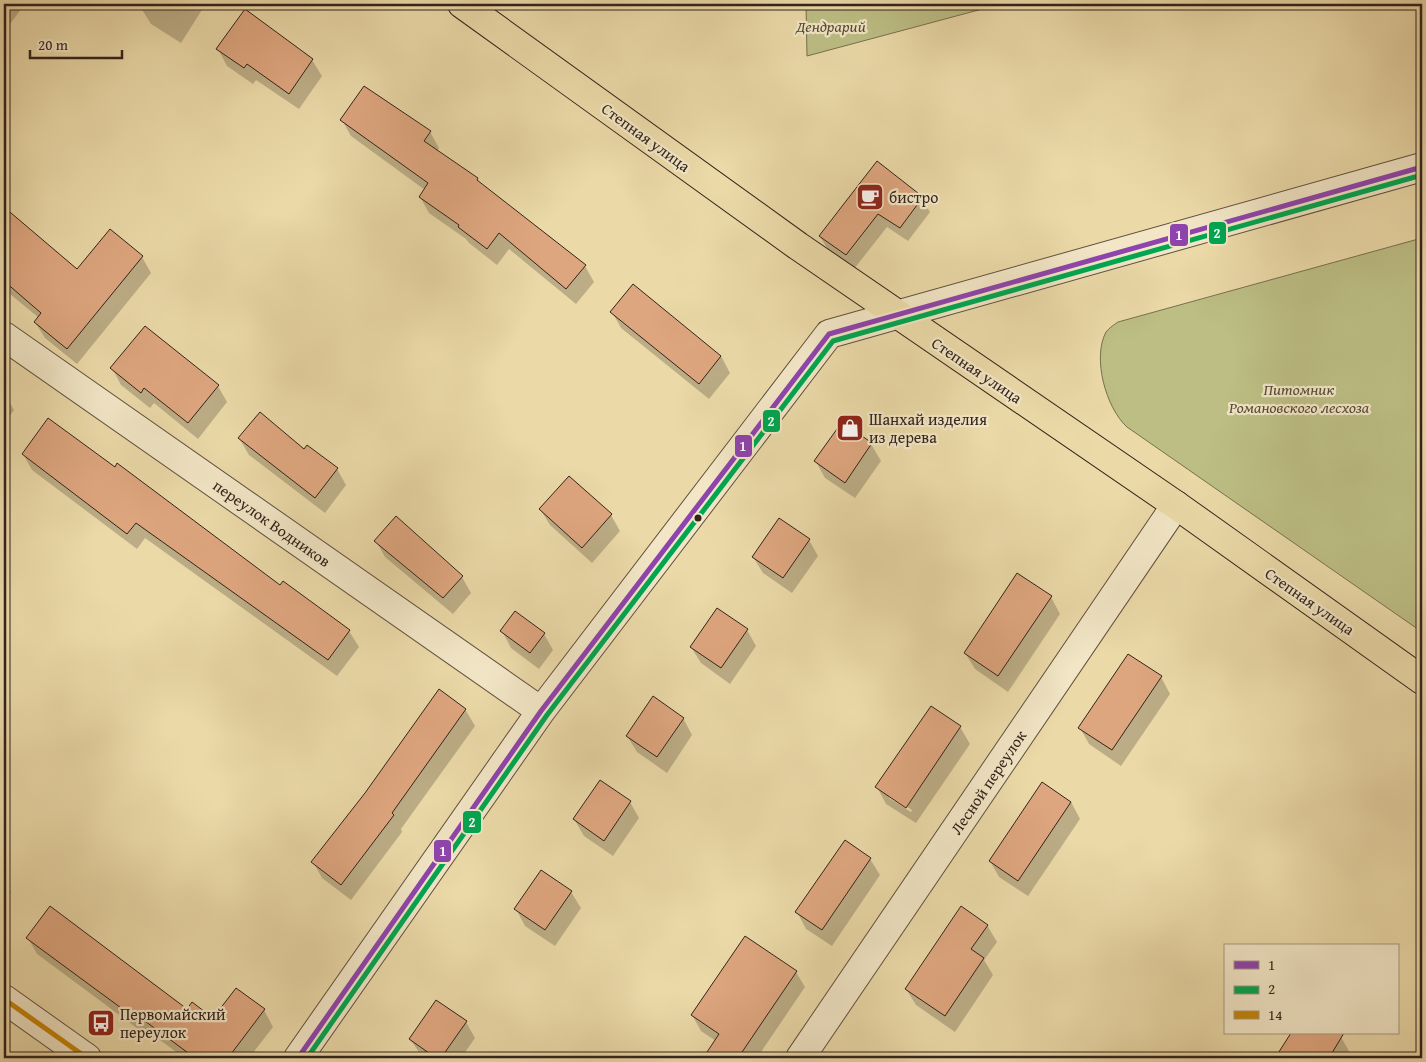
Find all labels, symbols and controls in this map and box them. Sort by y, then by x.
park label: Дендрарий [795,14,866,38]
scale bar [30,28,122,60]
text: 20 m [38,34,69,55]
street label: Степная улица [597,97,696,178]
cafe icon: бистро [855,182,885,212]
place label: бистро [889,185,938,209]
line badge: 2 [1208,221,1227,245]
line badge: 1 [1169,223,1189,247]
text: 2 [1213,223,1221,243]
text: 1 [1175,225,1183,245]
street label: Степная улица [927,331,1027,409]
park label: Питомник Романовского лесхоза [1228,377,1370,419]
place label: Шанхай изделия из дерева [869,407,987,449]
line badge: 2 [762,409,781,433]
text: 2 [767,411,775,431]
shop icon: Шанхай изделия из дерева [835,413,865,443]
line badge: 1 [734,434,753,458]
text: 1 [739,436,747,456]
street label: переулок Водников [208,473,336,573]
unlabelled marker [693,513,703,523]
street label: Степная улица [1260,561,1360,641]
street label: Лесной переулок [944,724,1032,839]
line badge: 2 [462,810,482,834]
text: 2 [468,812,476,832]
line badge: 1 [433,839,452,863]
text: 1 [439,841,447,861]
legend [1224,944,1398,1034]
text: 1 [1268,954,1275,975]
text: 2 [1268,978,1275,999]
place label: Первомайский переулок [120,1002,226,1044]
text: 14 [1268,1004,1282,1025]
bus stop icon: Первомайский переулок [86,1008,116,1038]

